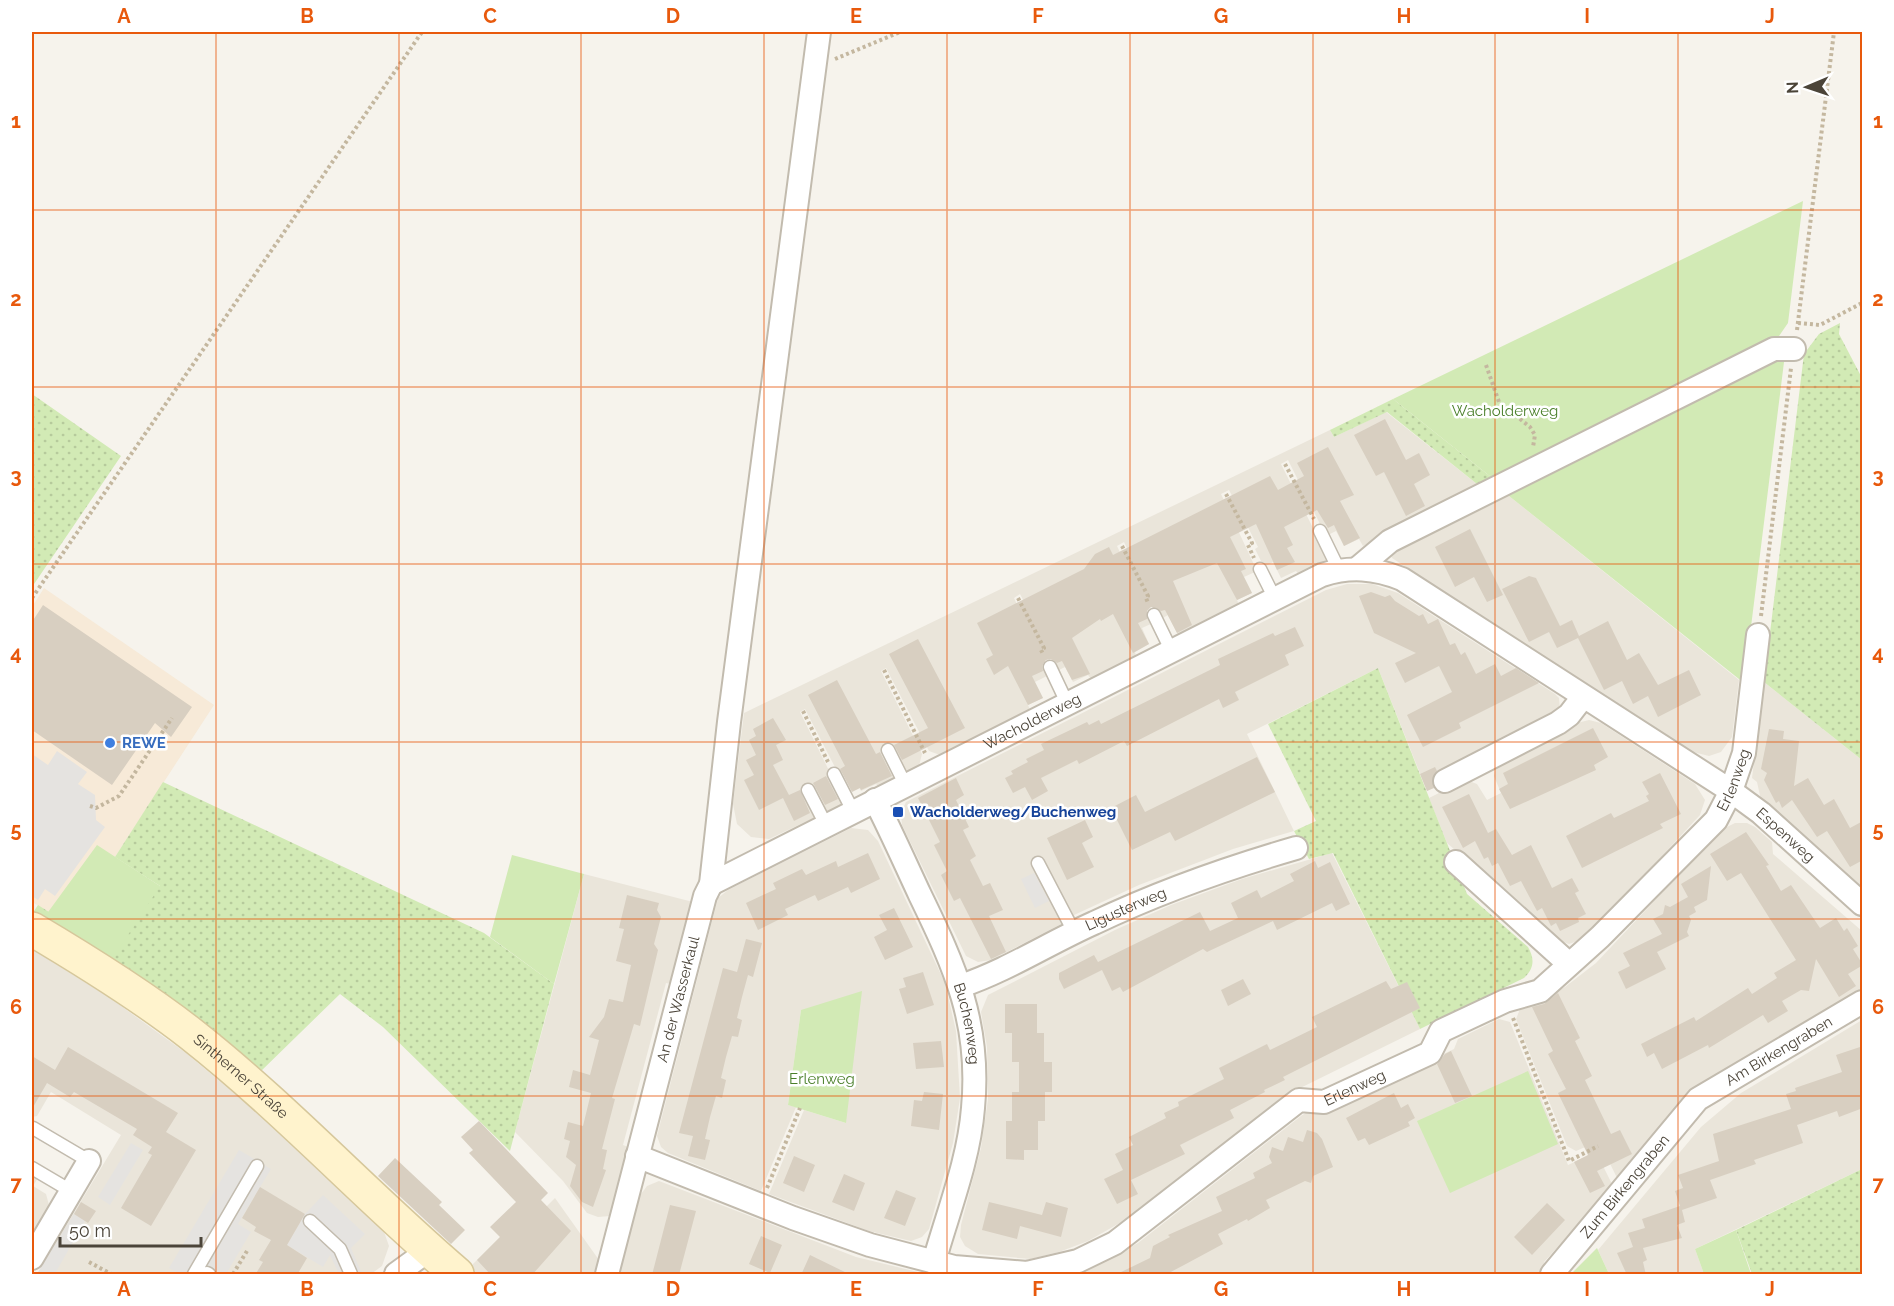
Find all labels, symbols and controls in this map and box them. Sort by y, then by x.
text: A [117,4,131,28]
text: B [300,4,314,28]
text: C [483,4,497,28]
text: D [666,4,680,28]
text: E [850,4,862,28]
text: F [1032,4,1044,28]
text: G [1214,4,1228,28]
text: H [1397,4,1411,28]
text: I [1584,4,1590,28]
text: J [1765,4,1775,28]
north arrow [1777,57,1837,117]
text: N [1783,81,1802,94]
text: 1 [11,109,21,133]
text: 1 [1873,109,1883,133]
text: 2 [10,287,22,311]
text: 2 [1872,287,1884,311]
park label: Wacholderweg [1452,402,1558,420]
text: 3 [10,464,22,488]
text: 3 [1872,464,1884,488]
text: 4 [10,641,22,665]
text: 4 [1872,641,1884,665]
street label: Wacholderweg [981,689,1084,754]
place label: REWE [122,734,166,752]
marker: REWE [103,736,117,750]
street label: Erlenweg [1713,746,1754,814]
place label: Wacholderweg/Buchenweg [910,803,1116,821]
street label: Espenweg [1752,804,1819,866]
marker: Wacholderweg/Buchenweg [891,805,905,819]
text: 5 [10,818,22,842]
text: 5 [1872,818,1884,842]
street label: Ligusterweg [1083,884,1169,935]
street label: An der Wasserkaul [653,933,704,1064]
street label: Buchenweg [950,980,983,1065]
text: 6 [10,995,22,1019]
text: 6 [1872,995,1884,1019]
street label: Am Birkengraben [1722,1013,1836,1090]
street label: Sintherner Straße [190,1030,292,1122]
street label: Erlenweg [1321,1066,1388,1110]
park label: Erlenweg [789,1070,855,1088]
street label: Zum Birkengraben [1577,1131,1673,1242]
text: 7 [10,1172,22,1196]
text: 7 [1872,1172,1884,1196]
scale bar [60,1210,201,1248]
text: 50 m [69,1220,111,1241]
text: A [117,1277,131,1301]
text: B [300,1277,314,1301]
text: C [483,1277,497,1301]
text: D [666,1277,680,1301]
text: E [850,1277,862,1301]
text: F [1032,1277,1044,1301]
text: G [1214,1277,1228,1301]
text: H [1397,1277,1411,1301]
text: I [1584,1277,1590,1301]
text: J [1765,1277,1775,1301]

